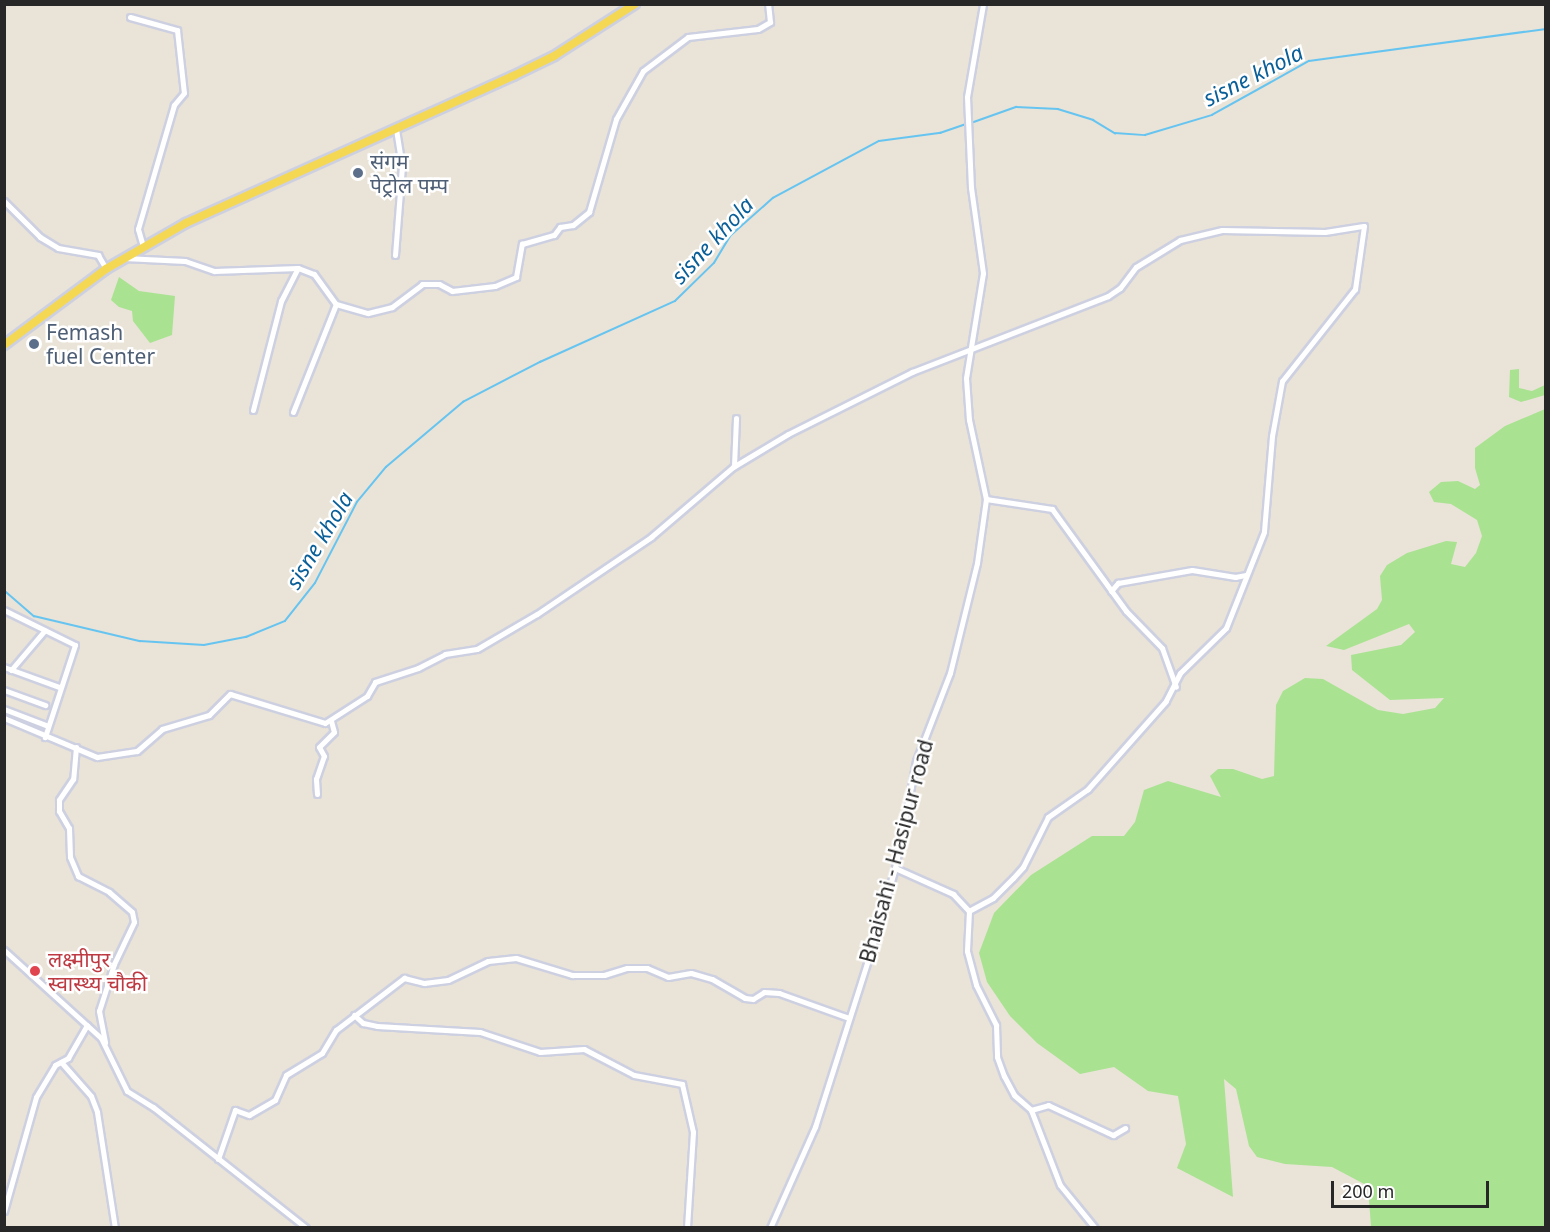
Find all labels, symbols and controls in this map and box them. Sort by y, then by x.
water label: sisne khola [1199,39,1307,111]
place label: संगम पेट्रोल पम्प [370,148,448,198]
marker: संगम पेट्रोल पम्प [351,166,365,180]
water label: sisne khola [665,191,759,289]
place label: Femash fuel Center [46,319,155,369]
marker: Femash fuel Center [27,337,41,351]
water label: sisne khola [280,487,358,593]
street label: Bhaisahi - Hasipur road [854,737,938,965]
place label: लक्ष्मीपुर स्वास्थ्य चौकी [48,946,147,996]
marker: लक्ष्मीपुर स्वास्थ्य चौकी [26,962,44,980]
scale bar [1334,1169,1492,1207]
text: 200 m [1342,1179,1394,1203]

